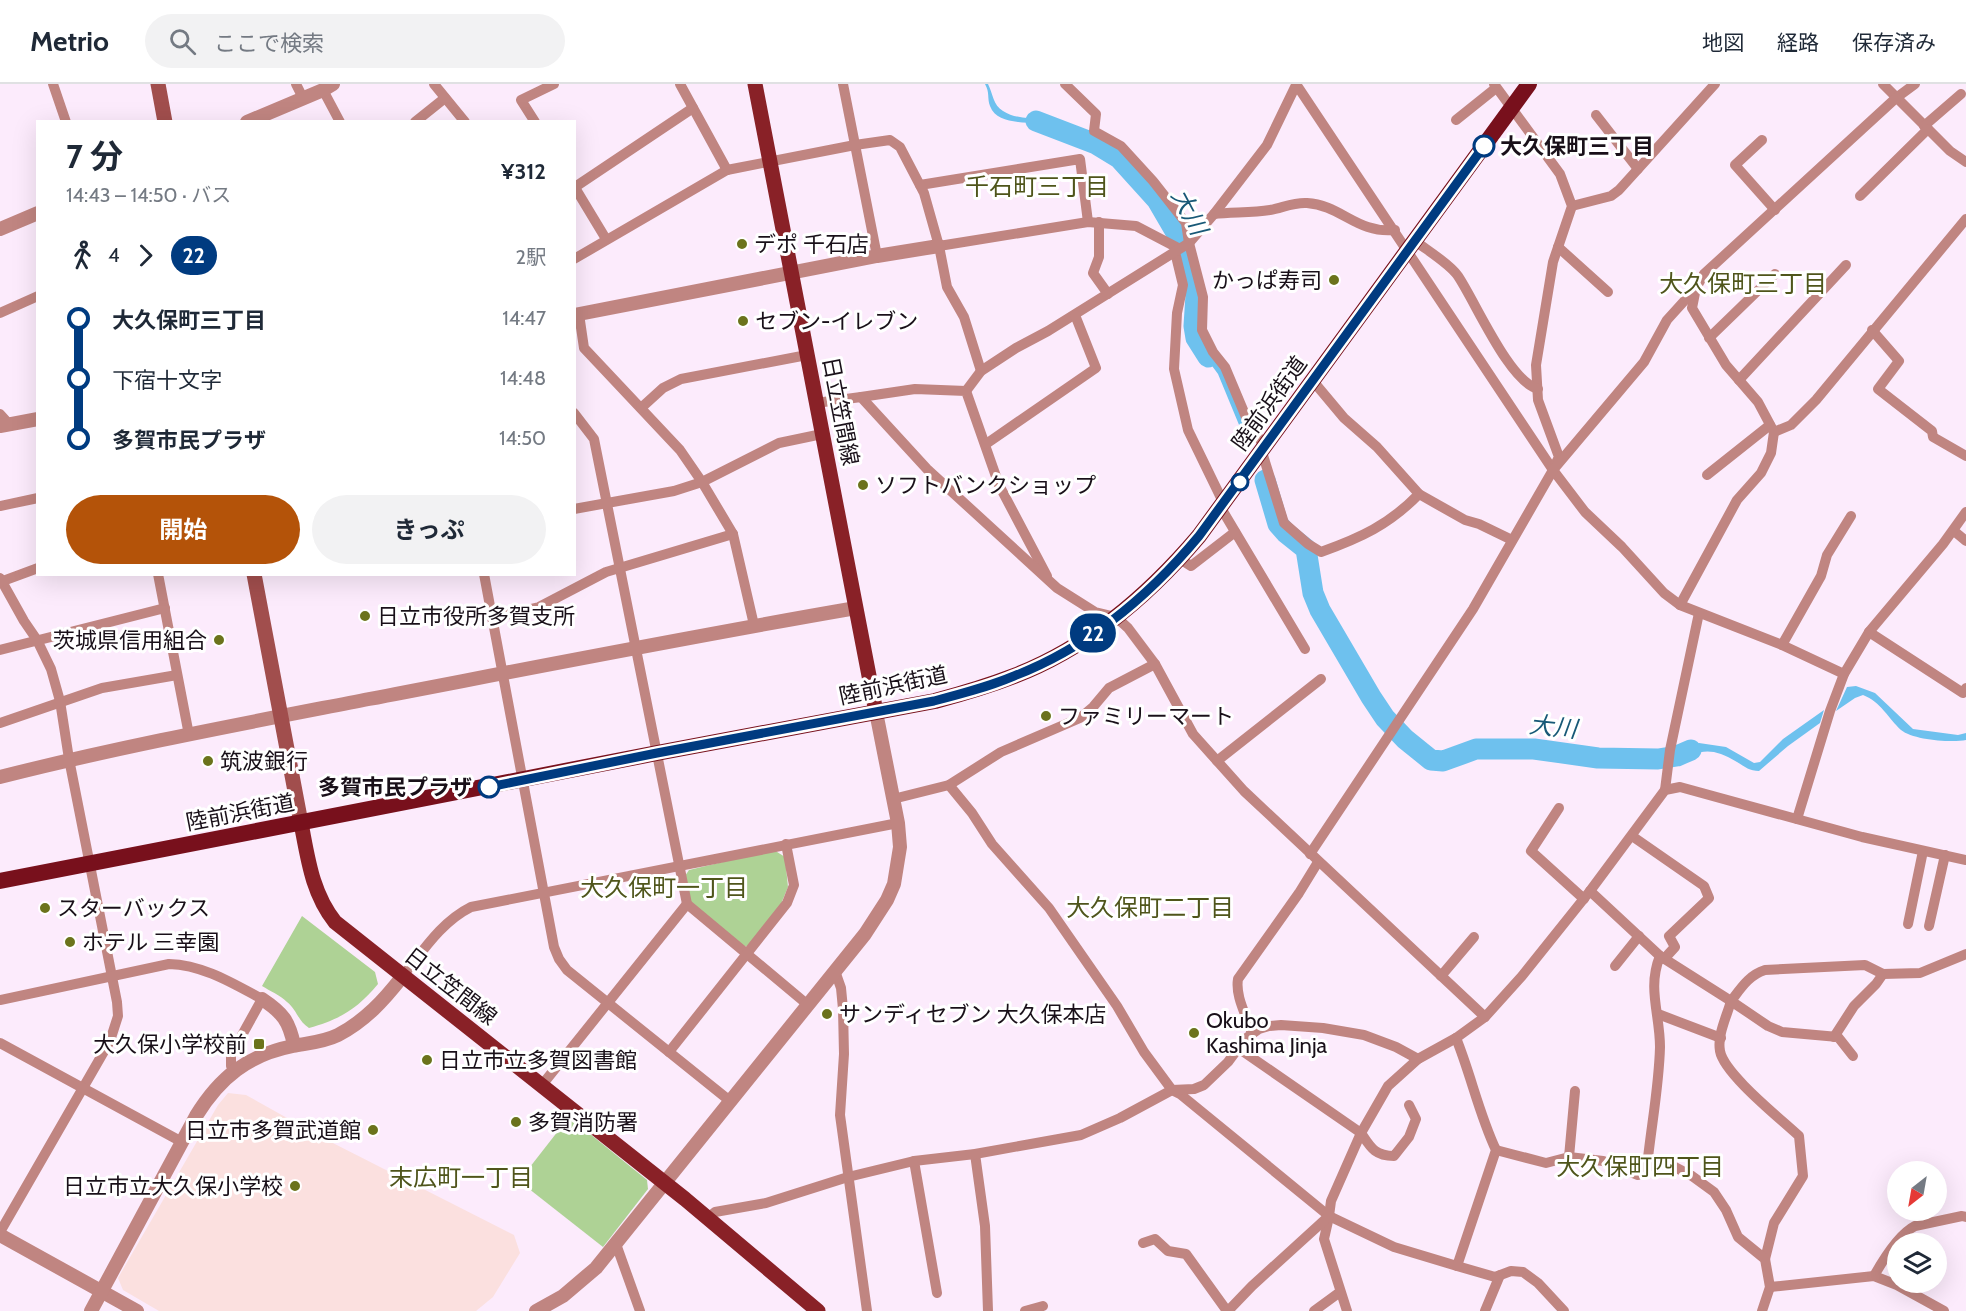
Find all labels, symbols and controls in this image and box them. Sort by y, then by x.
search box [145,14,565,68]
text: Metrio [30,24,109,58]
icon: search [166,25,199,58]
text: ここで検索 [214,30,324,57]
text: 地図 [1702,30,1744,55]
text: 経路 [1777,30,1819,55]
text: 保存済み [1852,30,1936,55]
place label: 大久保町三丁目 [1500,133,1654,160]
marker: 大久保町三丁目 [1473,135,1495,157]
text: 7 分 [66,136,123,176]
text: ¥312 [501,158,546,185]
district label: 千石町三丁目 [965,172,1109,201]
text: 14:43 – 14:50 · バス [66,183,231,207]
water label: 大川 [1165,184,1215,242]
place label: デポ 千石店 [754,231,869,258]
marker: デポ 千石店 [735,237,749,251]
icon: walk [66,239,99,272]
icon: forward [129,239,162,272]
text: 4 [108,243,120,267]
text: 22 [183,243,205,268]
text: 2駅 [516,245,546,269]
place label: かっぱ寿司 [1212,267,1322,294]
district label: 大久保町三丁目 [1659,269,1827,298]
marker: かっぱ寿司 [1327,273,1341,287]
text: 14:47 [502,306,546,330]
text: 大久保町三丁目 [112,307,266,334]
place label: セブン-イレブン [755,308,918,335]
marker: セブン-イレブン [736,314,750,328]
street label: 陸前浜街道 [1226,351,1313,456]
street label: 日立笠間線 [817,355,864,468]
text: 14:48 [500,366,546,390]
text: 下宿十文字 [112,367,222,394]
text: 14:50 [499,426,546,450]
text: 多賀市民プラザ [112,427,266,454]
place label: ソフトバンクショップ [875,472,1096,499]
unlabelled marker [1231,473,1249,491]
marker: ソフトバンクショップ [856,478,870,492]
button: 開始 [66,495,300,564]
button: きっぷ [312,495,546,564]
place label: 日立市役所多賀支所 [377,603,575,630]
marker: 日立市役所多賀支所 [358,609,372,623]
line badge: 22 [1066,614,1120,652]
text: 22 [1082,621,1104,646]
place label: 茨城県信用組合 [53,627,207,654]
marker: 茨城県信用組合 [212,633,226,647]
street label: 陸前浜街道 [836,661,950,710]
place label: ファミリーマート [1058,703,1234,730]
marker: ファミリーマート [1039,709,1053,723]
water label: 大川 [1528,710,1581,744]
place label: 筑波銀行 [220,748,308,775]
marker: 筑波銀行 [201,754,215,768]
place label: 多賀市民プラザ [318,774,472,801]
marker: 多賀市民プラザ [478,776,500,798]
street label: 陸前浜街道 [184,789,297,836]
district label: 大久保町一丁目 [580,873,748,902]
district label: 大久保町二丁目 [1066,893,1234,922]
place label: スターバックス [57,895,210,922]
marker: スターバックス [38,901,52,915]
place label: ホテル 三幸園 [82,929,219,956]
marker: ホテル 三幸園 [63,935,77,949]
street label: 日立笠間線 [399,942,502,1031]
place label: サンディセブン 大久保本店 [839,1001,1106,1028]
marker: サンディセブン 大久保本店 [820,1007,834,1021]
place label: Okubo Kashima Jinja [1206,1007,1328,1059]
marker: Okubo Kashima Jinja [1187,1026,1201,1040]
place label: 大久保小学校前 [93,1031,247,1058]
marker: 大久保小学校前 [252,1037,266,1051]
place label: 日立市立多賀図書館 [439,1047,637,1074]
marker: 日立市立多賀図書館 [420,1053,434,1067]
place label: 多賀消防署 [528,1109,638,1136]
marker: 多賀消防署 [509,1115,523,1129]
place label: 日立市多賀武道館 [185,1117,361,1144]
marker: 日立市多賀武道館 [366,1123,380,1137]
district label: 大久保町四丁目 [1556,1152,1724,1181]
north arrow [1887,1161,1947,1221]
map controls [1887,1161,1947,1293]
district label: 末広町一丁目 [389,1163,533,1192]
place label: 日立市立大久保小学校 [63,1173,283,1200]
marker: 日立市立大久保小学校 [288,1179,302,1193]
button: layers [1887,1233,1947,1293]

